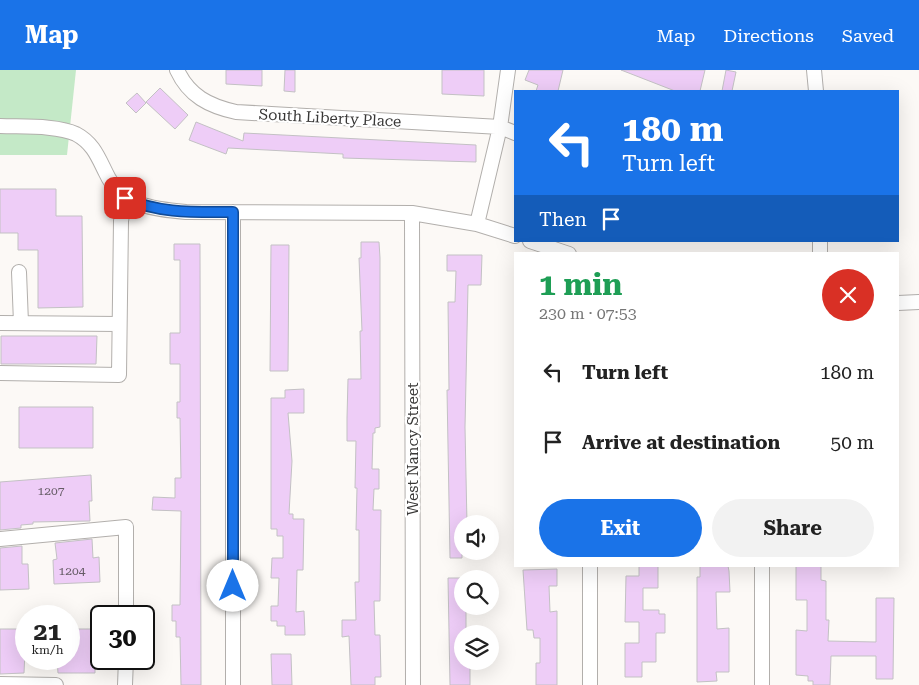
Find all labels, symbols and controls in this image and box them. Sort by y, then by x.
text: Map [25,21,79,49]
text: Map [657,25,695,46]
text: Directions [723,25,814,46]
text: Saved [842,25,894,46]
street label: South Liberty Place [258,105,402,131]
text: 180 m [622,109,723,150]
icon: left [539,110,604,175]
text: Turn left [622,151,715,176]
pin [104,177,146,219]
icon: arrive [111,184,139,212]
icon: arrive [597,205,625,233]
text: Then [539,208,587,231]
text: 1 min [539,267,622,302]
button: close [822,269,874,321]
text: 230 m · 07:53 [539,304,637,323]
icon: left [539,358,567,386]
text: Turn left [582,361,668,384]
text: 180 m [820,361,874,384]
street label: West Nancy Street [404,382,422,516]
icon: arrive [539,428,567,456]
text: Arrive at destination [582,431,780,454]
text: 50 m [831,431,874,454]
house number: 1207 [38,484,65,498]
button: Exit [539,499,702,557]
button: Share [712,499,874,557]
map controls [454,515,499,670]
button: sound [454,515,499,560]
position arrow [206,559,258,611]
house number: 1204 [59,564,86,578]
button: search [454,570,499,615]
speed limit sign: 30 [90,605,155,670]
text: 21 [33,617,62,646]
button: layers [454,625,499,670]
text: km/h [31,643,64,657]

